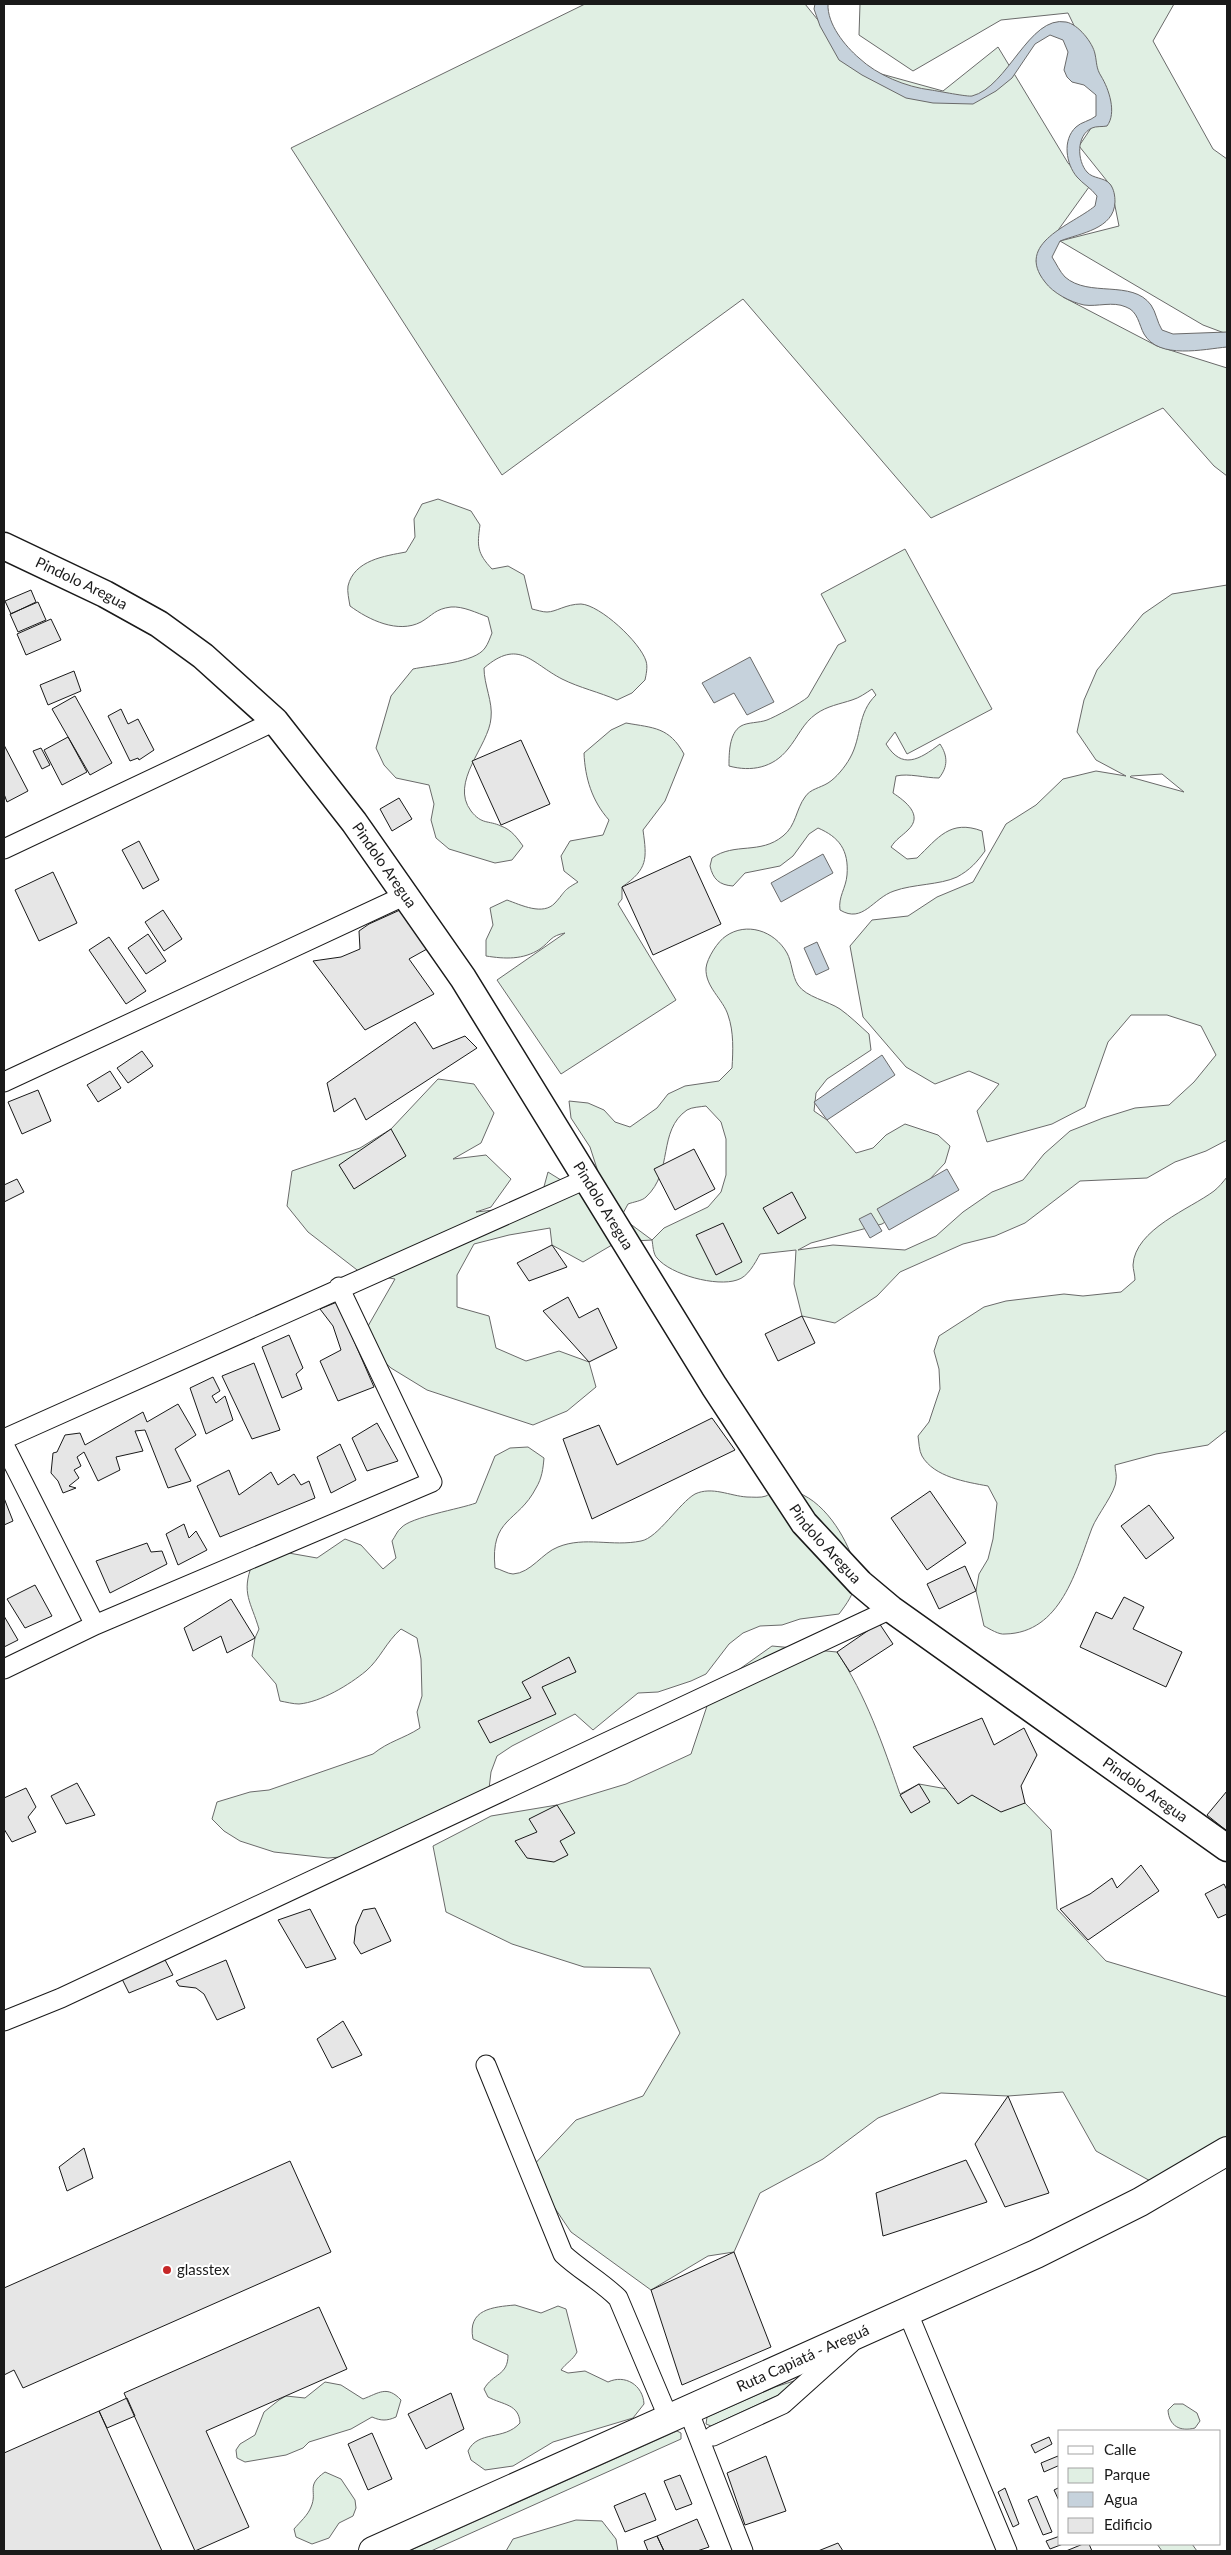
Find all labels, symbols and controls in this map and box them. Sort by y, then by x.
street label: Pindolo Aregua [33,552,131,613]
street label: Pindolo Aregua [349,818,421,911]
street label: Pindolo Aregua [570,1158,638,1253]
street label: Pindolo Aregua [786,1500,866,1587]
street label: Pindolo Aregua [1100,1753,1192,1825]
place label: glasstex [177,2260,230,2278]
marker: glasstex [161,2264,173,2276]
street label: Ruta Capiatá - Areguá [733,2320,872,2395]
legend [1058,2430,1221,2545]
text: Calle [1104,2440,1137,2458]
text: Parque [1104,2465,1150,2483]
text: Agua [1104,2490,1138,2508]
text: Edificio [1104,2515,1152,2533]

